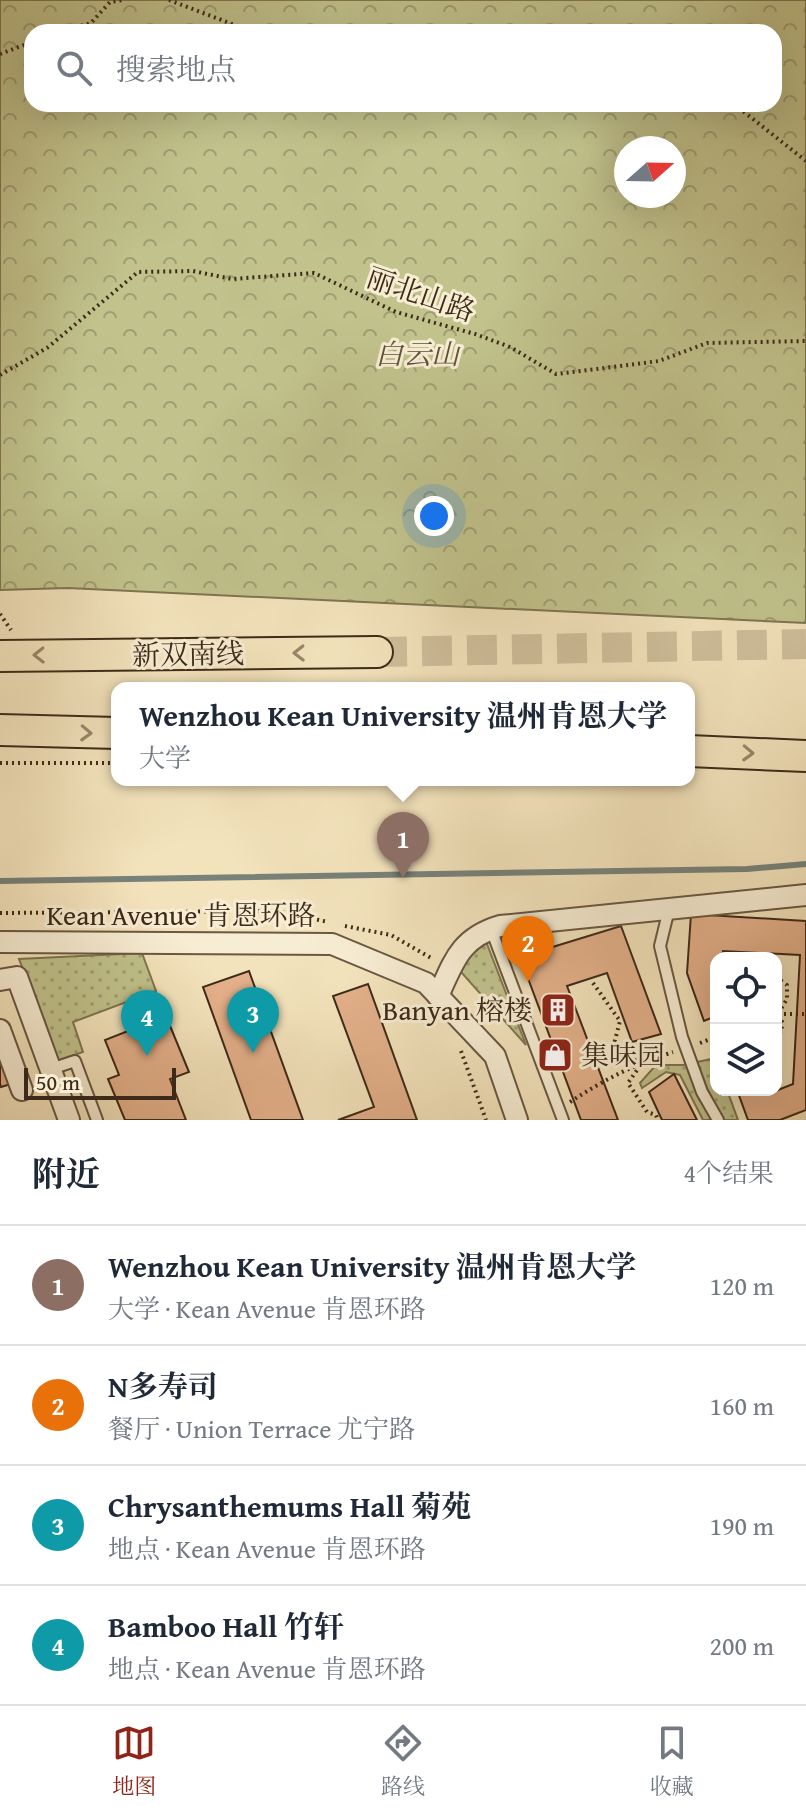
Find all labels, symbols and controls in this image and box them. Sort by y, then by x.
search box [24,24,782,112]
icon: search [52,46,96,90]
text: 搜索地点 [116,47,236,91]
north arrow [614,136,686,208]
street label: 丽北山路 [362,256,481,331]
park label: 白云山 [375,333,461,374]
your location [414,496,454,536]
street label: 新双南线 [132,632,244,675]
one-way arrow [292,644,305,662]
one-way arrow [32,647,45,664]
popup [111,682,695,786]
text: Wenzhou Kean University 温州肯恩大学 [139,693,667,737]
one-way arrow [80,724,93,741]
text: 大学 [139,738,191,777]
one-way arrow [742,745,754,762]
pin: 1 [377,812,429,878]
street label: Kean Avenue 肯恩环路 [46,894,316,935]
pin: 2 [502,916,554,982]
map controls [710,952,782,1096]
button: locate [710,952,782,1024]
pin: 3 [227,987,279,1053]
place label: Banyan 榕楼 [383,989,532,1030]
pin: 4 [121,990,173,1056]
building icon: Banyan 榕楼 [539,991,577,1029]
button: layers [710,1024,782,1096]
place label: 集味园 [581,1034,665,1075]
shop icon: 集味园 [536,1036,574,1074]
scale bar [24,1064,176,1100]
text: 50 m [36,1066,80,1098]
text: 附近 [32,1149,100,1198]
text: 4个结果 [683,1153,774,1192]
text: Wenzhou Kean University 温州肯恩大学 [108,1244,636,1288]
text: 1 [51,1266,65,1305]
text: 120 m [709,1266,774,1305]
text: 大学 · Kean Avenue 肯恩环路 [108,1289,426,1328]
text: N多寿司 [108,1364,218,1408]
text: 2 [51,1386,65,1425]
text: 160 m [709,1386,774,1425]
text: 餐厅 · Union Terrace 尤宁路 [108,1409,415,1448]
text: Chrysanthemums Hall 菊苑 [108,1484,471,1528]
text: 3 [51,1506,65,1545]
text: 190 m [709,1506,774,1545]
text: 地点 · Kean Avenue 肯恩环路 [108,1529,426,1568]
text: Bamboo Hall 竹轩 [108,1604,344,1648]
text: 4 [51,1626,65,1665]
text: 200 m [709,1626,774,1665]
text: 地点 · Kean Avenue 肯恩环路 [108,1649,426,1688]
tab: 地图 [112,1721,156,1802]
tab: 路线 [381,1721,425,1802]
tab: 收藏 [650,1721,694,1802]

